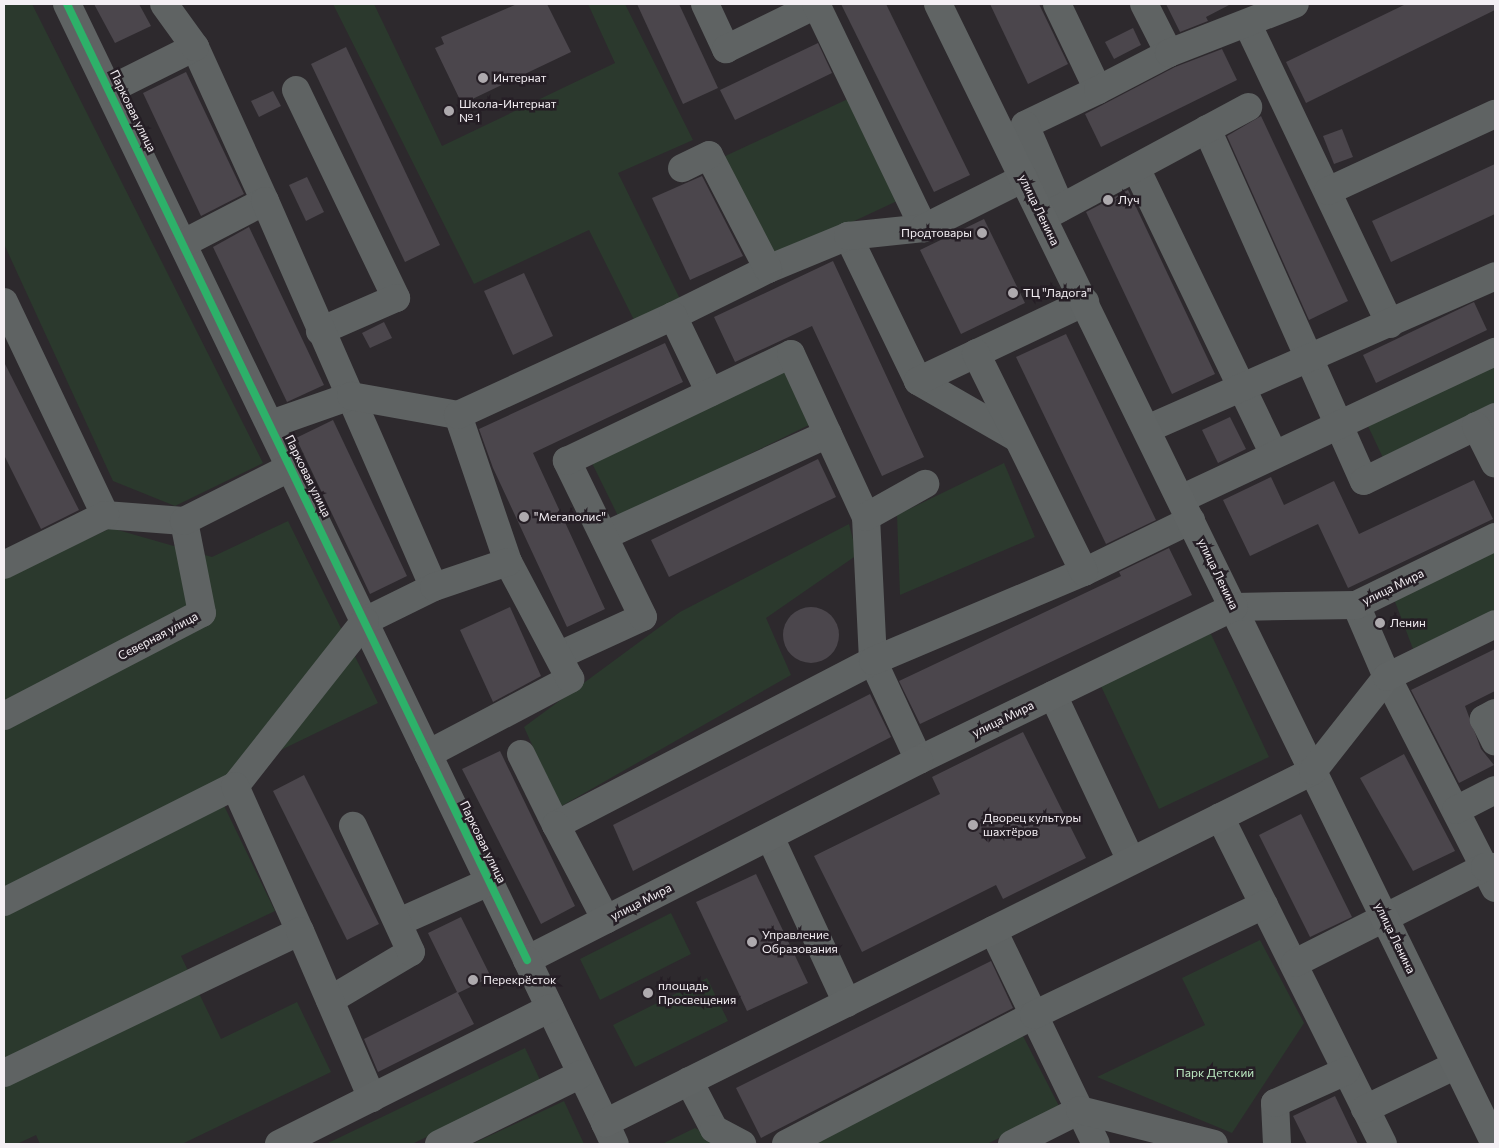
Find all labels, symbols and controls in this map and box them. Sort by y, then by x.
street label: Парковая улица [107,68,159,154]
place label: Интернат [493,71,546,85]
marker: Интернат [477,72,489,84]
place label: Школа-Интернат № 1 [459,97,556,125]
marker: Школа-Интернат № 1 [443,105,455,117]
street label: улица Ленина [1016,172,1062,248]
place label: Луч [1118,193,1140,207]
marker: Луч [1102,194,1114,206]
place label: Продтовары [901,226,972,240]
marker: Продтовары [976,227,988,239]
place label: ТЦ "Ладога" [1023,286,1091,300]
marker: ТЦ "Ладога" [1007,287,1019,299]
street label: Парковая улица [282,433,334,519]
place label: "Мегаполис" [534,510,606,524]
marker: "Мегаполис" [518,511,530,523]
street label: улица Ленина [1195,536,1241,612]
street label: улица Мира [1360,566,1426,608]
street label: Северная улица [115,609,201,663]
place label: Ленин [1390,616,1426,630]
marker: Ленин [1374,617,1386,629]
street label: улица Мира [970,698,1036,740]
street label: Парковая улица [457,799,509,885]
place label: Дворец культуры шахтёров [983,811,1081,839]
marker: Дворец культуры шахтёров [967,819,979,831]
street label: улица Мира [608,880,674,924]
street label: улица Ленина [1372,900,1418,976]
place label: Управление Образования [762,928,838,956]
marker: Управление Образования [746,936,758,948]
place label: Перекрёсток [483,973,556,987]
marker: Перекрёсток [467,974,479,986]
place label: площадь Просвещения [658,979,736,1007]
marker: площадь Просвещения [642,987,654,999]
park label: Парк Детский [1176,1066,1254,1080]

